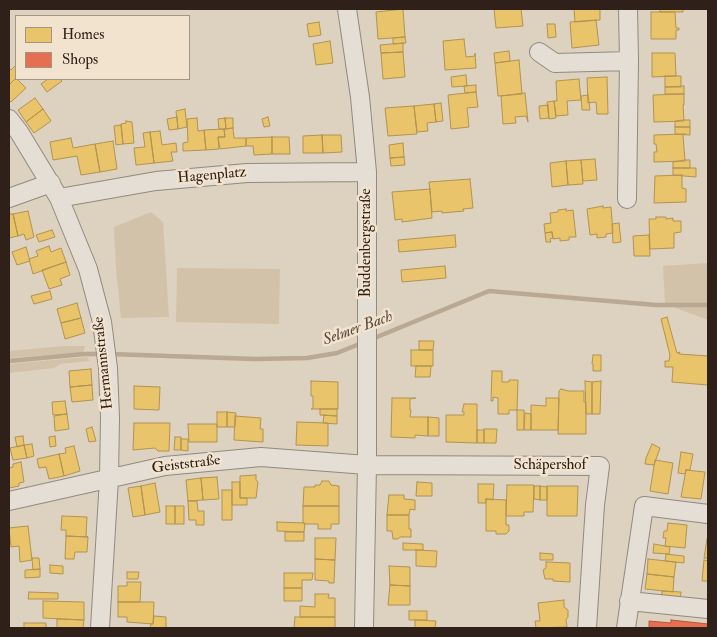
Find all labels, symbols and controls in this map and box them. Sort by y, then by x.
legend [15,15,190,80]
text: Homes [62,25,104,44]
text: Shops [62,50,98,69]
street label: Hagenplatz [177,164,247,188]
street label: Buddenbergstraße [358,189,376,297]
water label: Selmer Bach [320,308,396,350]
street label: Hermannstraße [90,316,118,410]
street label: Geiststraße [151,452,221,478]
street label: Schäpershof [514,457,586,475]

